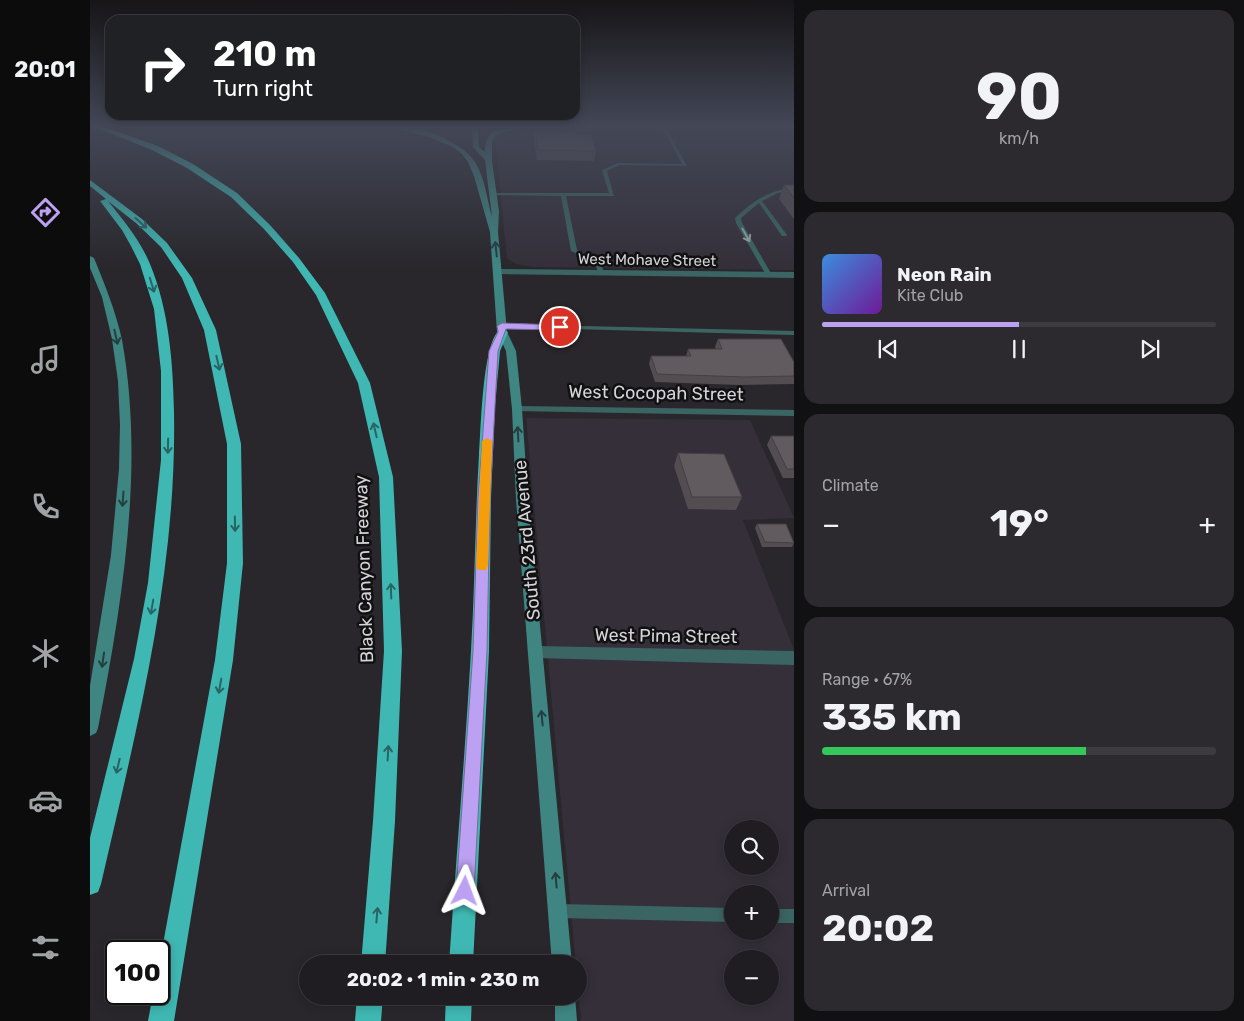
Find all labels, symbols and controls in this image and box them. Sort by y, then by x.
text: 210 m [213,33,316,75]
icon: right [130,35,195,100]
text: 20:01 [14,56,76,83]
text: 90 [976,58,1062,135]
text: Turn right [213,75,313,102]
text: km/h [999,129,1039,148]
icon: directions [28,195,63,230]
one-way arrow [135,218,148,229]
one-way arrow [741,227,751,242]
one-way arrow [491,241,501,257]
street label: West Mohave Street [578,250,717,270]
text: Neon Rain [897,263,992,286]
one-way arrow [147,277,157,293]
text: Kite Club [897,286,963,305]
pin [539,306,581,348]
icon: arrive [546,313,574,341]
one-way arrow [112,329,121,345]
icon: previous [874,335,902,363]
icon: pause [1005,335,1033,363]
icon: next [1136,335,1164,363]
icon: music [28,342,63,377]
one-way arrow [214,355,223,371]
street label: West Cocopah Street [568,380,744,406]
one-way arrow [370,422,379,438]
one-way arrow [514,427,523,443]
one-way arrow [163,437,173,453]
street label: South 23rd Avenue [509,459,545,621]
street label: Black Canyon Freeway [350,474,378,663]
text: Climate [822,476,879,495]
icon: phone [28,489,63,524]
one-way arrow [118,490,128,506]
text: 19° [990,500,1049,546]
text: − [822,508,840,541]
text: + [1199,508,1216,541]
one-way arrow [230,516,240,532]
one-way arrow [386,583,395,599]
one-way arrow [147,599,156,615]
street label: West Pima Street [594,624,738,648]
icon: climate [28,636,63,671]
one-way arrow [98,652,108,668]
text: Range · 67% [822,670,912,689]
one-way arrow [215,677,225,693]
text: 335 km [822,694,962,740]
one-way arrow [537,711,547,727]
one-way arrow [383,745,392,761]
one-way arrow [113,758,122,774]
icon: car [28,783,63,818]
map controls [724,820,779,1005]
button: search [724,820,779,875]
position arrow [438,864,490,916]
one-way arrow [551,873,561,889]
text: Arrival [822,881,870,900]
button: + [724,885,779,940]
text: 20:02 [822,905,934,951]
one-way arrow [372,907,382,923]
icon: filters [28,930,63,965]
speed limit sign: 100 [105,940,170,1005]
button: − [724,950,779,1005]
text: 20:02 · 1 min · 230 m [347,968,539,991]

